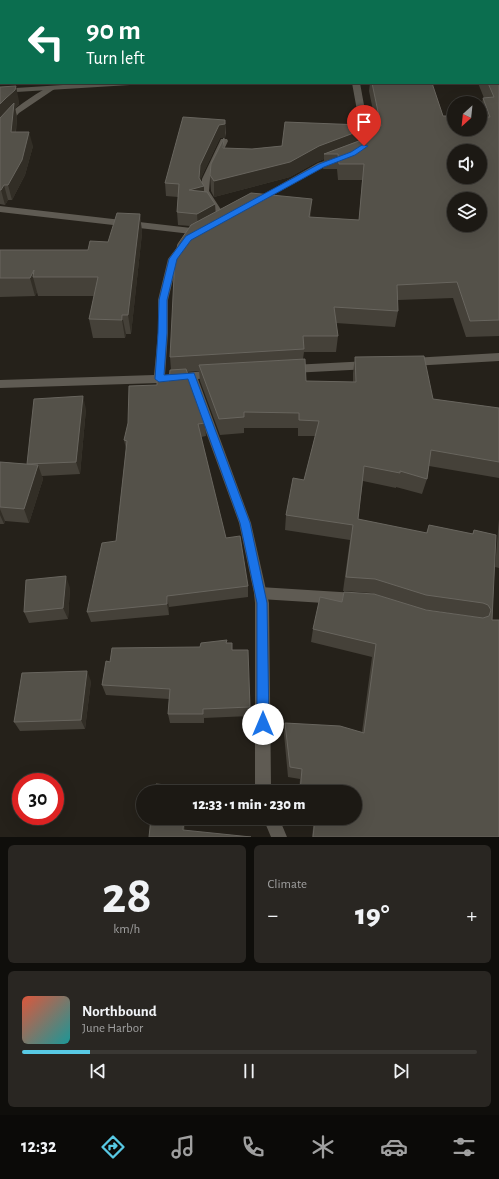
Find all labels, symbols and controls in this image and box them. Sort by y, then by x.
icon: left [20,16,72,68]
text: 90 m [86,17,141,45]
text: Turn left [86,50,145,68]
north arrow [447,96,487,136]
map controls [447,96,487,232]
pin [347,105,381,146]
icon: arrive [353,111,375,133]
button: sound [447,144,487,184]
button: layers [447,192,487,232]
position arrow [242,703,284,745]
speed limit sign: 30 [12,773,64,825]
text: 12:33 · 1 min · 230 m [193,797,305,812]
text: 28 [102,870,152,922]
text: Climate [268,878,307,891]
text: 19° [355,900,389,930]
text: − [268,904,278,926]
text: + [466,904,477,926]
text: km/h [113,923,140,936]
text: Northbound [82,1004,157,1019]
text: June Harbor [82,1022,143,1035]
icon: previous [87,1060,109,1082]
icon: pause [238,1060,260,1082]
icon: next [390,1060,412,1082]
icon: directions [99,1133,127,1161]
icon: music [169,1133,197,1161]
icon: phone [239,1133,267,1161]
icon: climate [309,1133,337,1161]
icon: car [380,1133,408,1161]
icon: filters [450,1133,478,1161]
text: 12:32 [21,1138,56,1156]

